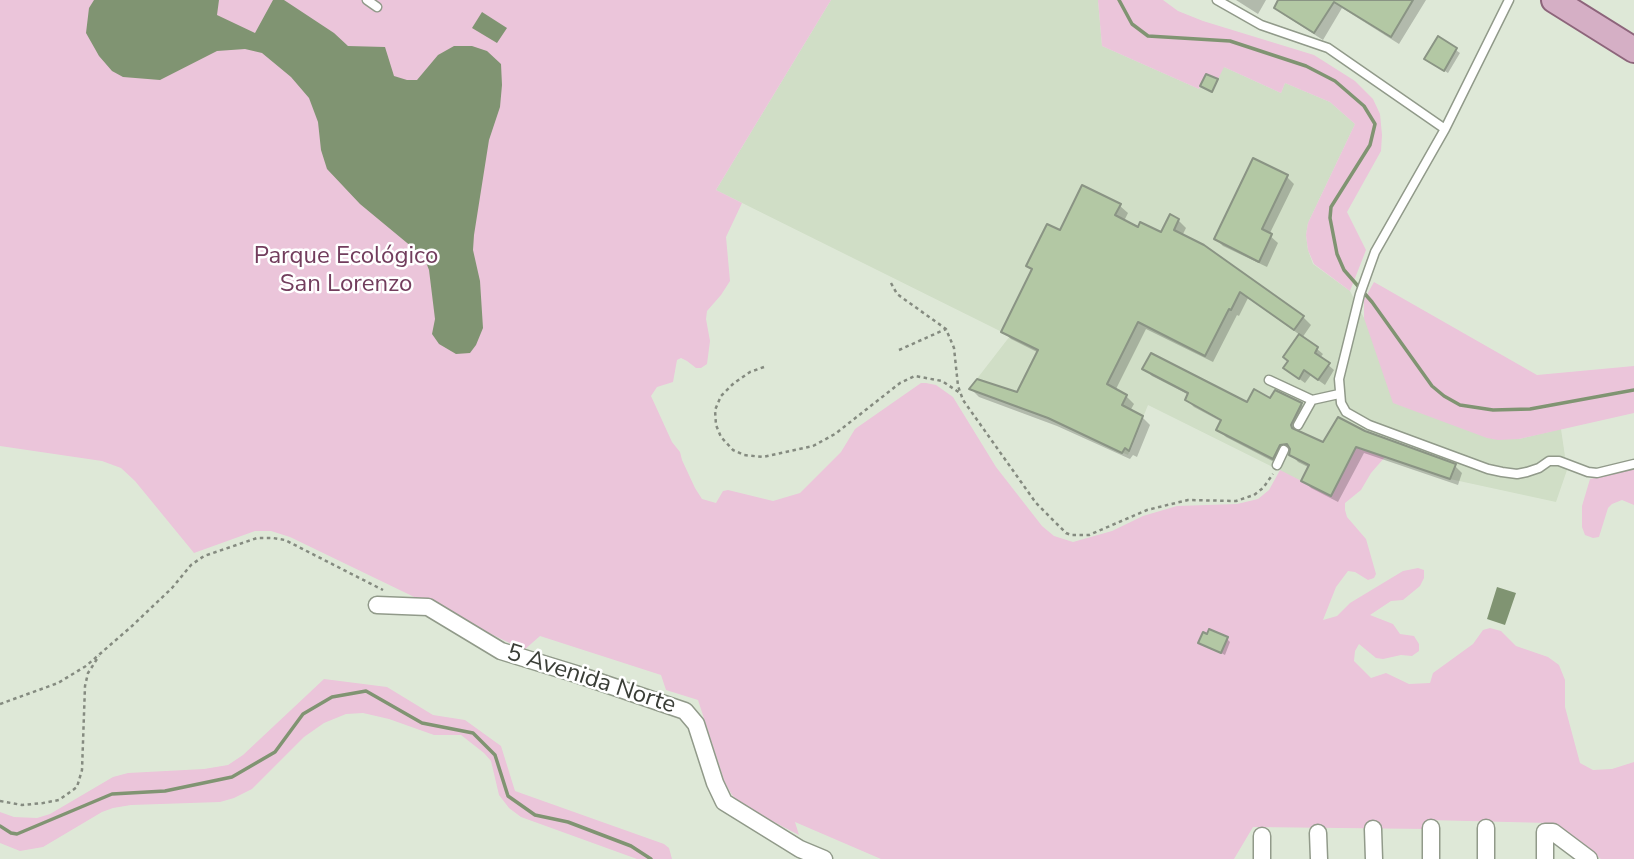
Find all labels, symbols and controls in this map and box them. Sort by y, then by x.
park label: Parque Ecológico San Lorenzo [254,243,438,299]
street label: 5 Avenida Norte [503,639,679,721]

